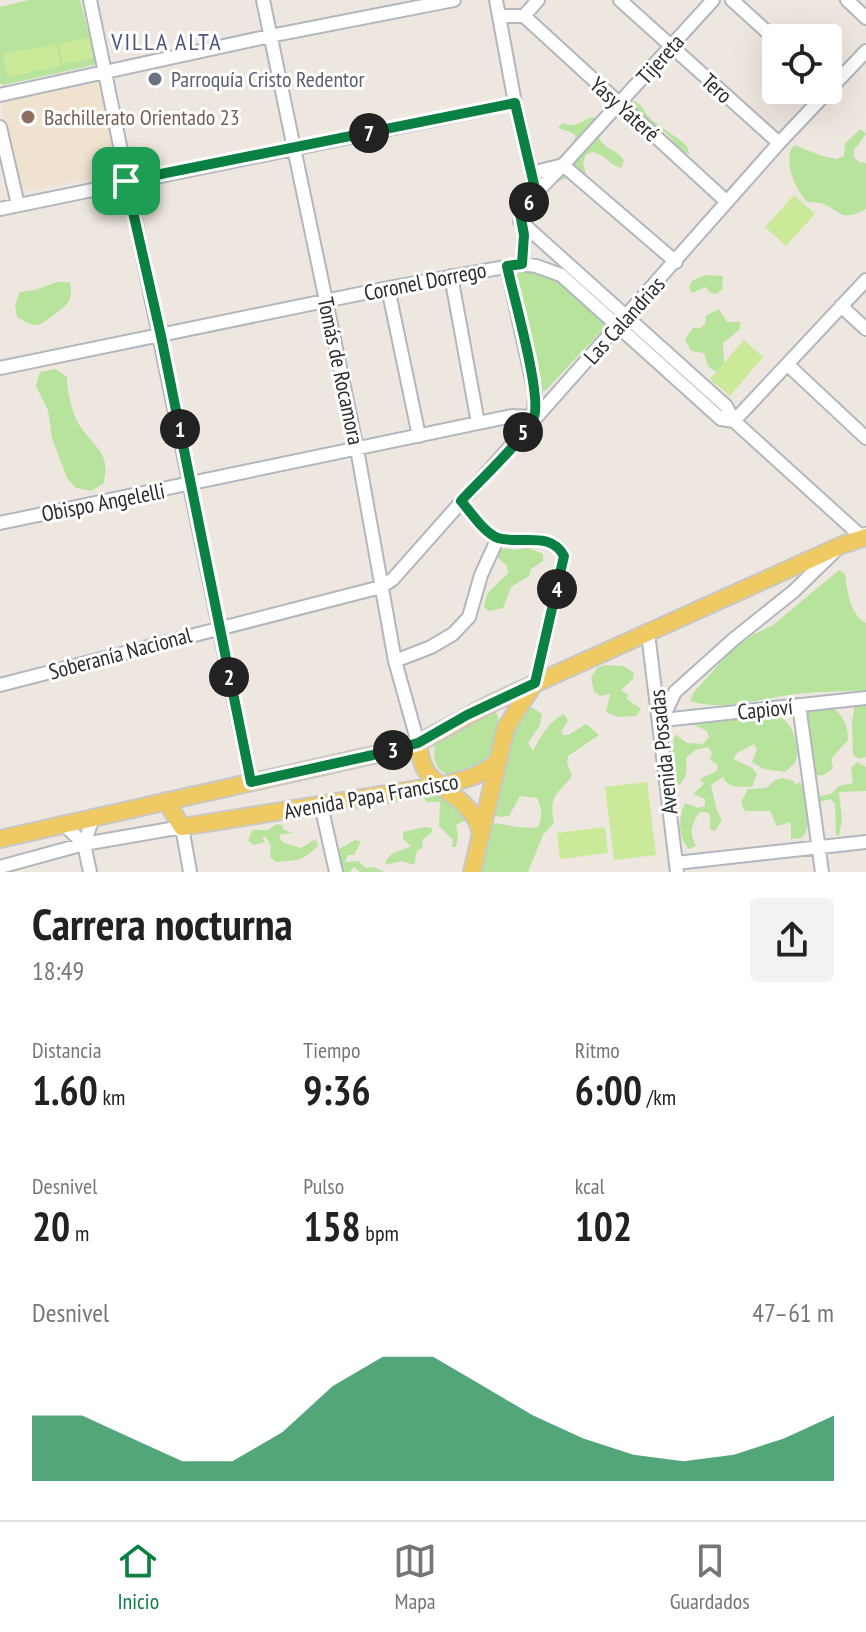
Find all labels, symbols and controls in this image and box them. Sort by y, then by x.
map controls [762,24,842,104]
button: locate [762,24,842,104]
district label: VILLA ALTA [110,26,223,57]
street label: Tijereta [630,28,690,90]
place label: Parroquía Cristo Redentor [171,65,365,93]
street label: Tero [696,67,738,109]
marker: Parroquía Cristo Redentor [146,70,164,88]
street label: Yasy Yateré [584,70,666,148]
place label: Bachillerato Orientado 23 [44,103,240,131]
marker: Bachillerato Orientado 23 [19,108,37,126]
pin: 7 [349,113,389,153]
text: 7 [364,119,374,147]
pin [92,147,160,215]
icon: arrive [104,159,148,203]
pin: 6 [509,182,549,222]
text: 6 [524,188,534,216]
street label: Coronel Dorrego [361,255,489,307]
street label: Las Calandrias [577,270,671,370]
street label: Tomás de Rocamora [312,295,370,447]
pin: 1 [160,409,200,449]
pin: 5 [503,412,543,452]
text: 1 [175,415,185,443]
text: 5 [518,418,528,446]
street label: Obispo Angelelli [39,476,167,528]
pin: 4 [537,569,577,609]
text: 4 [552,575,562,603]
street label: Soberanía Nacional [46,620,195,685]
pin: 2 [209,657,249,697]
text: 2 [224,663,234,691]
street label: Avenida Posadas [643,688,683,816]
street label: Capioví [736,692,794,726]
pin: 3 [373,730,413,770]
text: 3 [388,736,398,764]
street label: Avenida Papa Francisco [282,767,460,825]
text: Carrera nocturna [32,895,293,952]
button: share [750,898,834,982]
text: 18:49 [32,954,84,987]
text: Distancia [32,1036,102,1064]
text: Tiempo [303,1036,360,1064]
text: Ritmo [575,1036,620,1064]
text: 1.60 [32,1064,98,1116]
text: 9:36 [303,1064,371,1116]
text: 6:00 [575,1064,642,1116]
text: km [98,1083,125,1111]
text: /km [642,1083,676,1111]
text: Desnivel [32,1172,97,1200]
text: Pulso [303,1172,344,1200]
text: kcal [575,1172,605,1200]
text: 20 [32,1200,70,1252]
text: 158 [303,1200,361,1252]
text: 102 [575,1200,632,1252]
text: m [70,1219,89,1247]
text: bpm [361,1219,399,1247]
text: Desnivel [32,1296,109,1329]
text: 47–61 m [752,1296,834,1329]
tab: Inicio [116,1539,160,1615]
tab: Mapa [393,1539,437,1615]
tab: Guardados [670,1539,750,1615]

